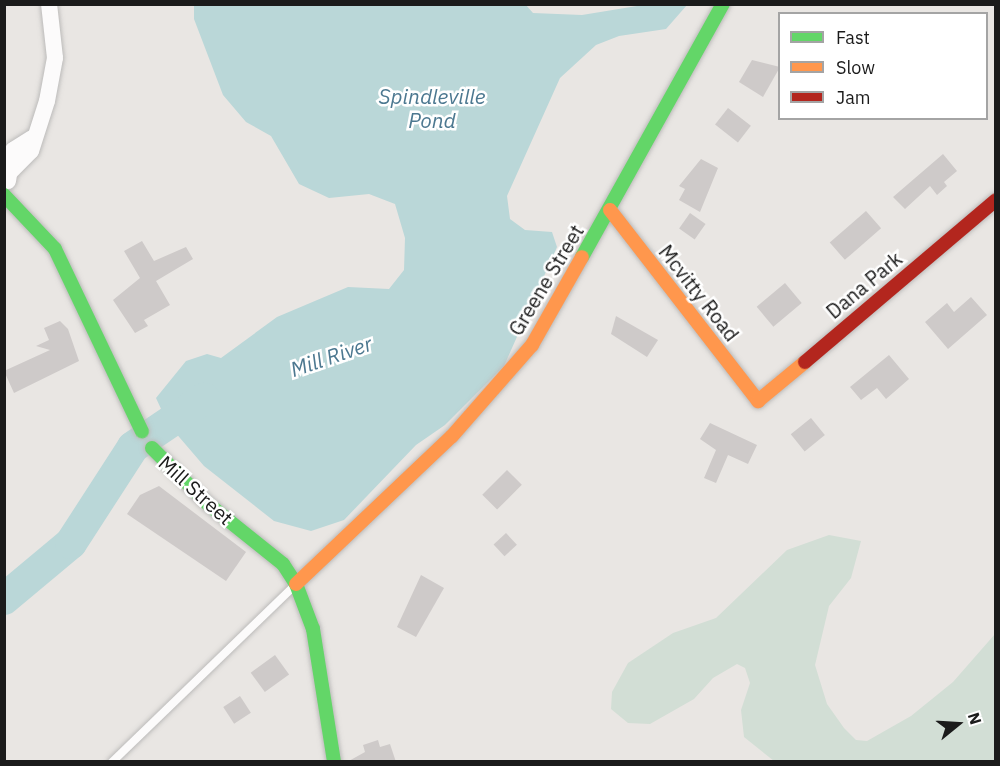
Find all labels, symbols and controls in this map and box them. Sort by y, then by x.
legend [778,12,988,120]
text: Fast [836,26,870,49]
text: Slow [836,56,875,79]
water label: Spindleville Pond [378,83,486,133]
text: Jam [836,86,871,109]
street label: Greene Street [504,220,588,340]
street label: Mcvitty Road [654,240,744,346]
street label: Dana Park [821,246,907,324]
water label: Mill River [287,330,375,382]
street label: Mill Street [154,450,238,530]
north arrow [928,694,988,754]
text: N [964,710,986,727]

